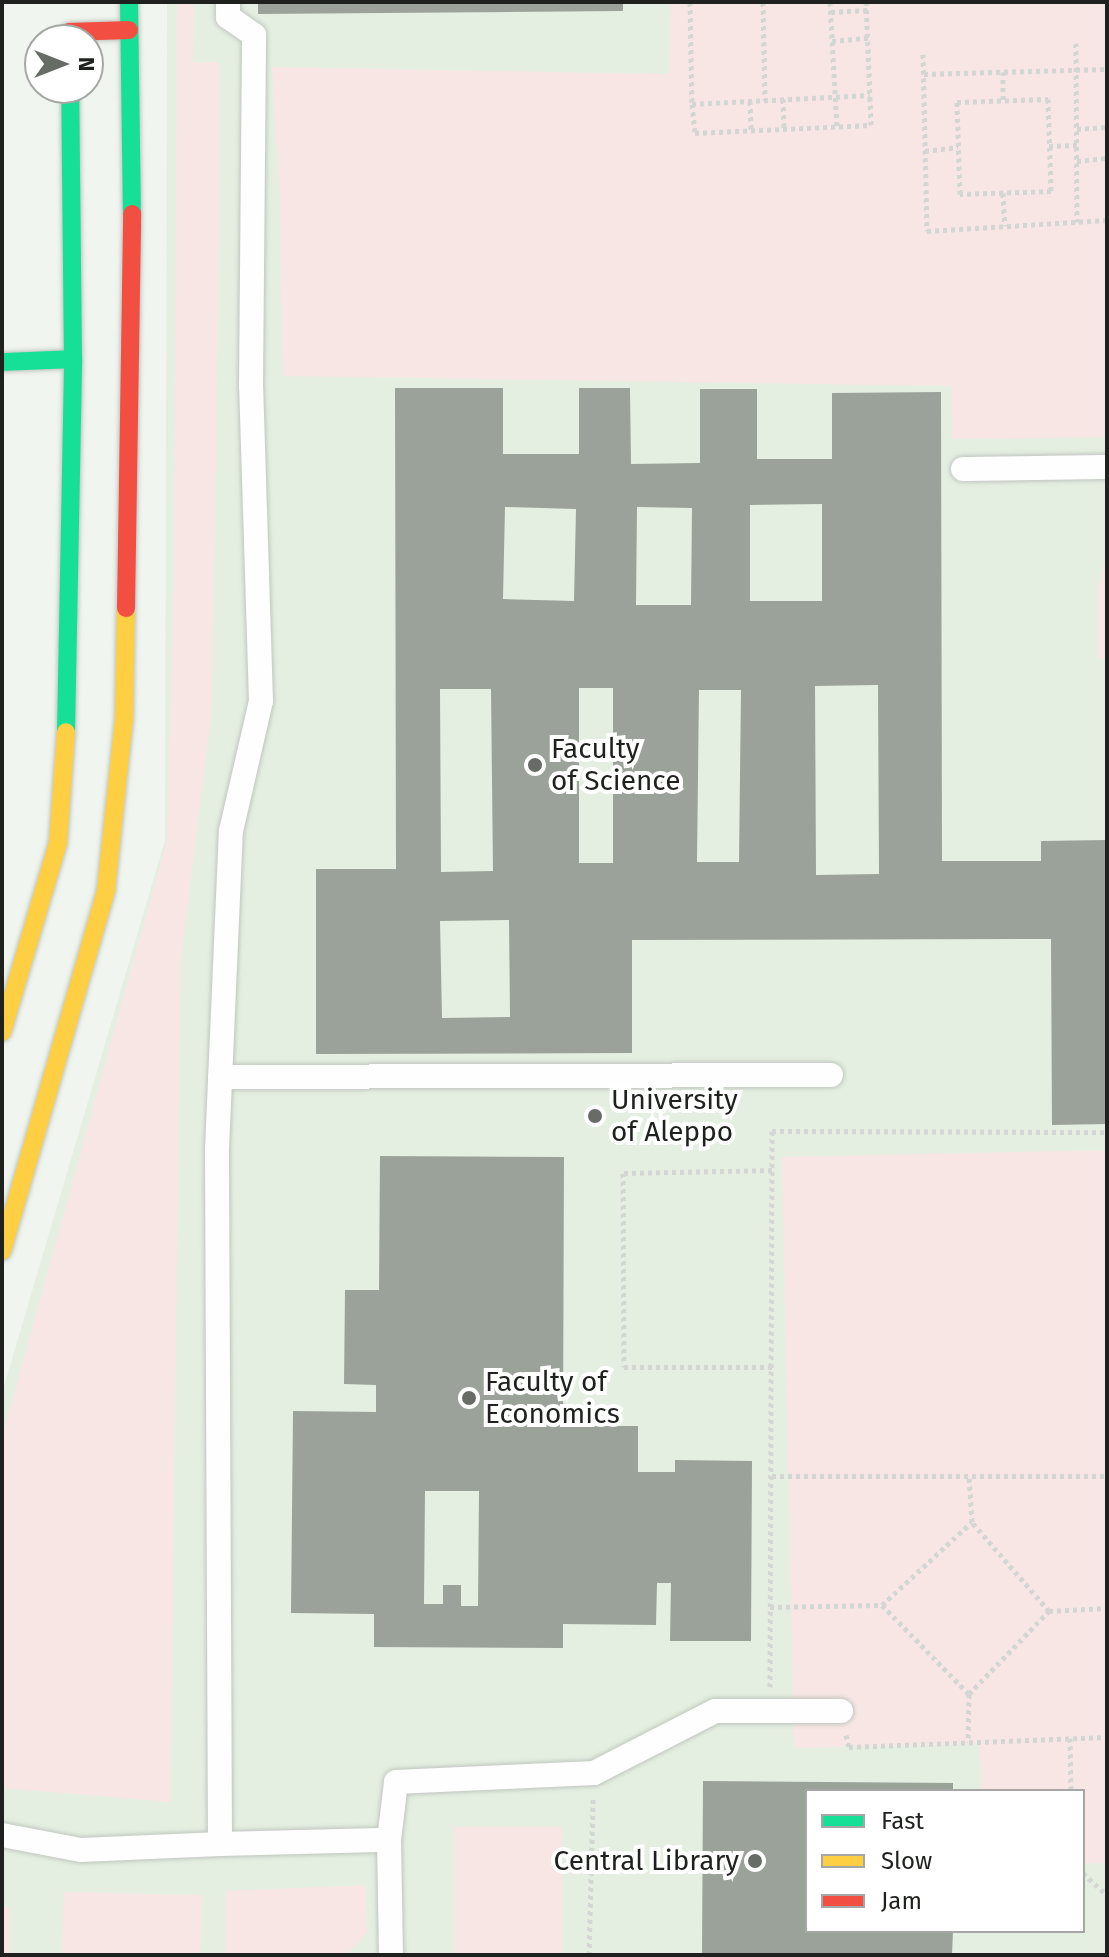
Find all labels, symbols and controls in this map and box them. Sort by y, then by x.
north arrow [24,24,104,104]
text: N [73,57,100,71]
place label: Faculty of Science [551,732,680,798]
marker: Faculty of Science [526,756,544,774]
place label: University of Aleppo [611,1083,738,1149]
marker: University of Aleppo [586,1107,604,1125]
place label: Faculty of Economics [485,1365,620,1431]
marker: Faculty of Economics [460,1389,478,1407]
legend [805,1789,1085,1933]
text: Fast [881,1807,924,1835]
place label: Central Library [554,1844,739,1878]
text: Slow [881,1847,932,1875]
marker: Central Library [746,1852,764,1870]
text: Jam [881,1887,922,1915]

